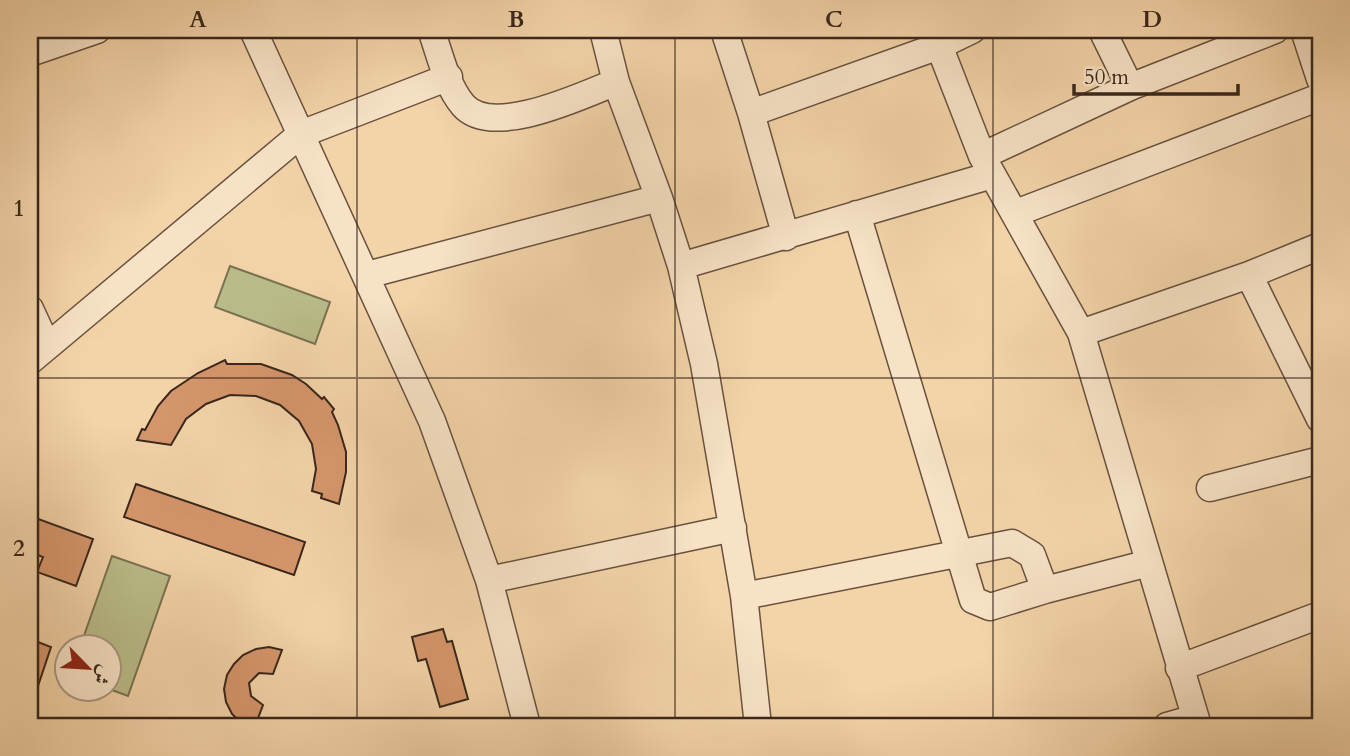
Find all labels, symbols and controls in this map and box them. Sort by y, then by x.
text: A [189,4,207,35]
text: B [508,4,524,35]
text: C [825,4,843,35]
text: D [1142,4,1162,35]
scale bar [1074,52,1238,96]
text: 50 m [1084,63,1129,92]
text: 1 [13,193,25,224]
text: 2 [13,533,25,564]
north arrow [52,634,122,704]
text: ش [87,661,118,689]

